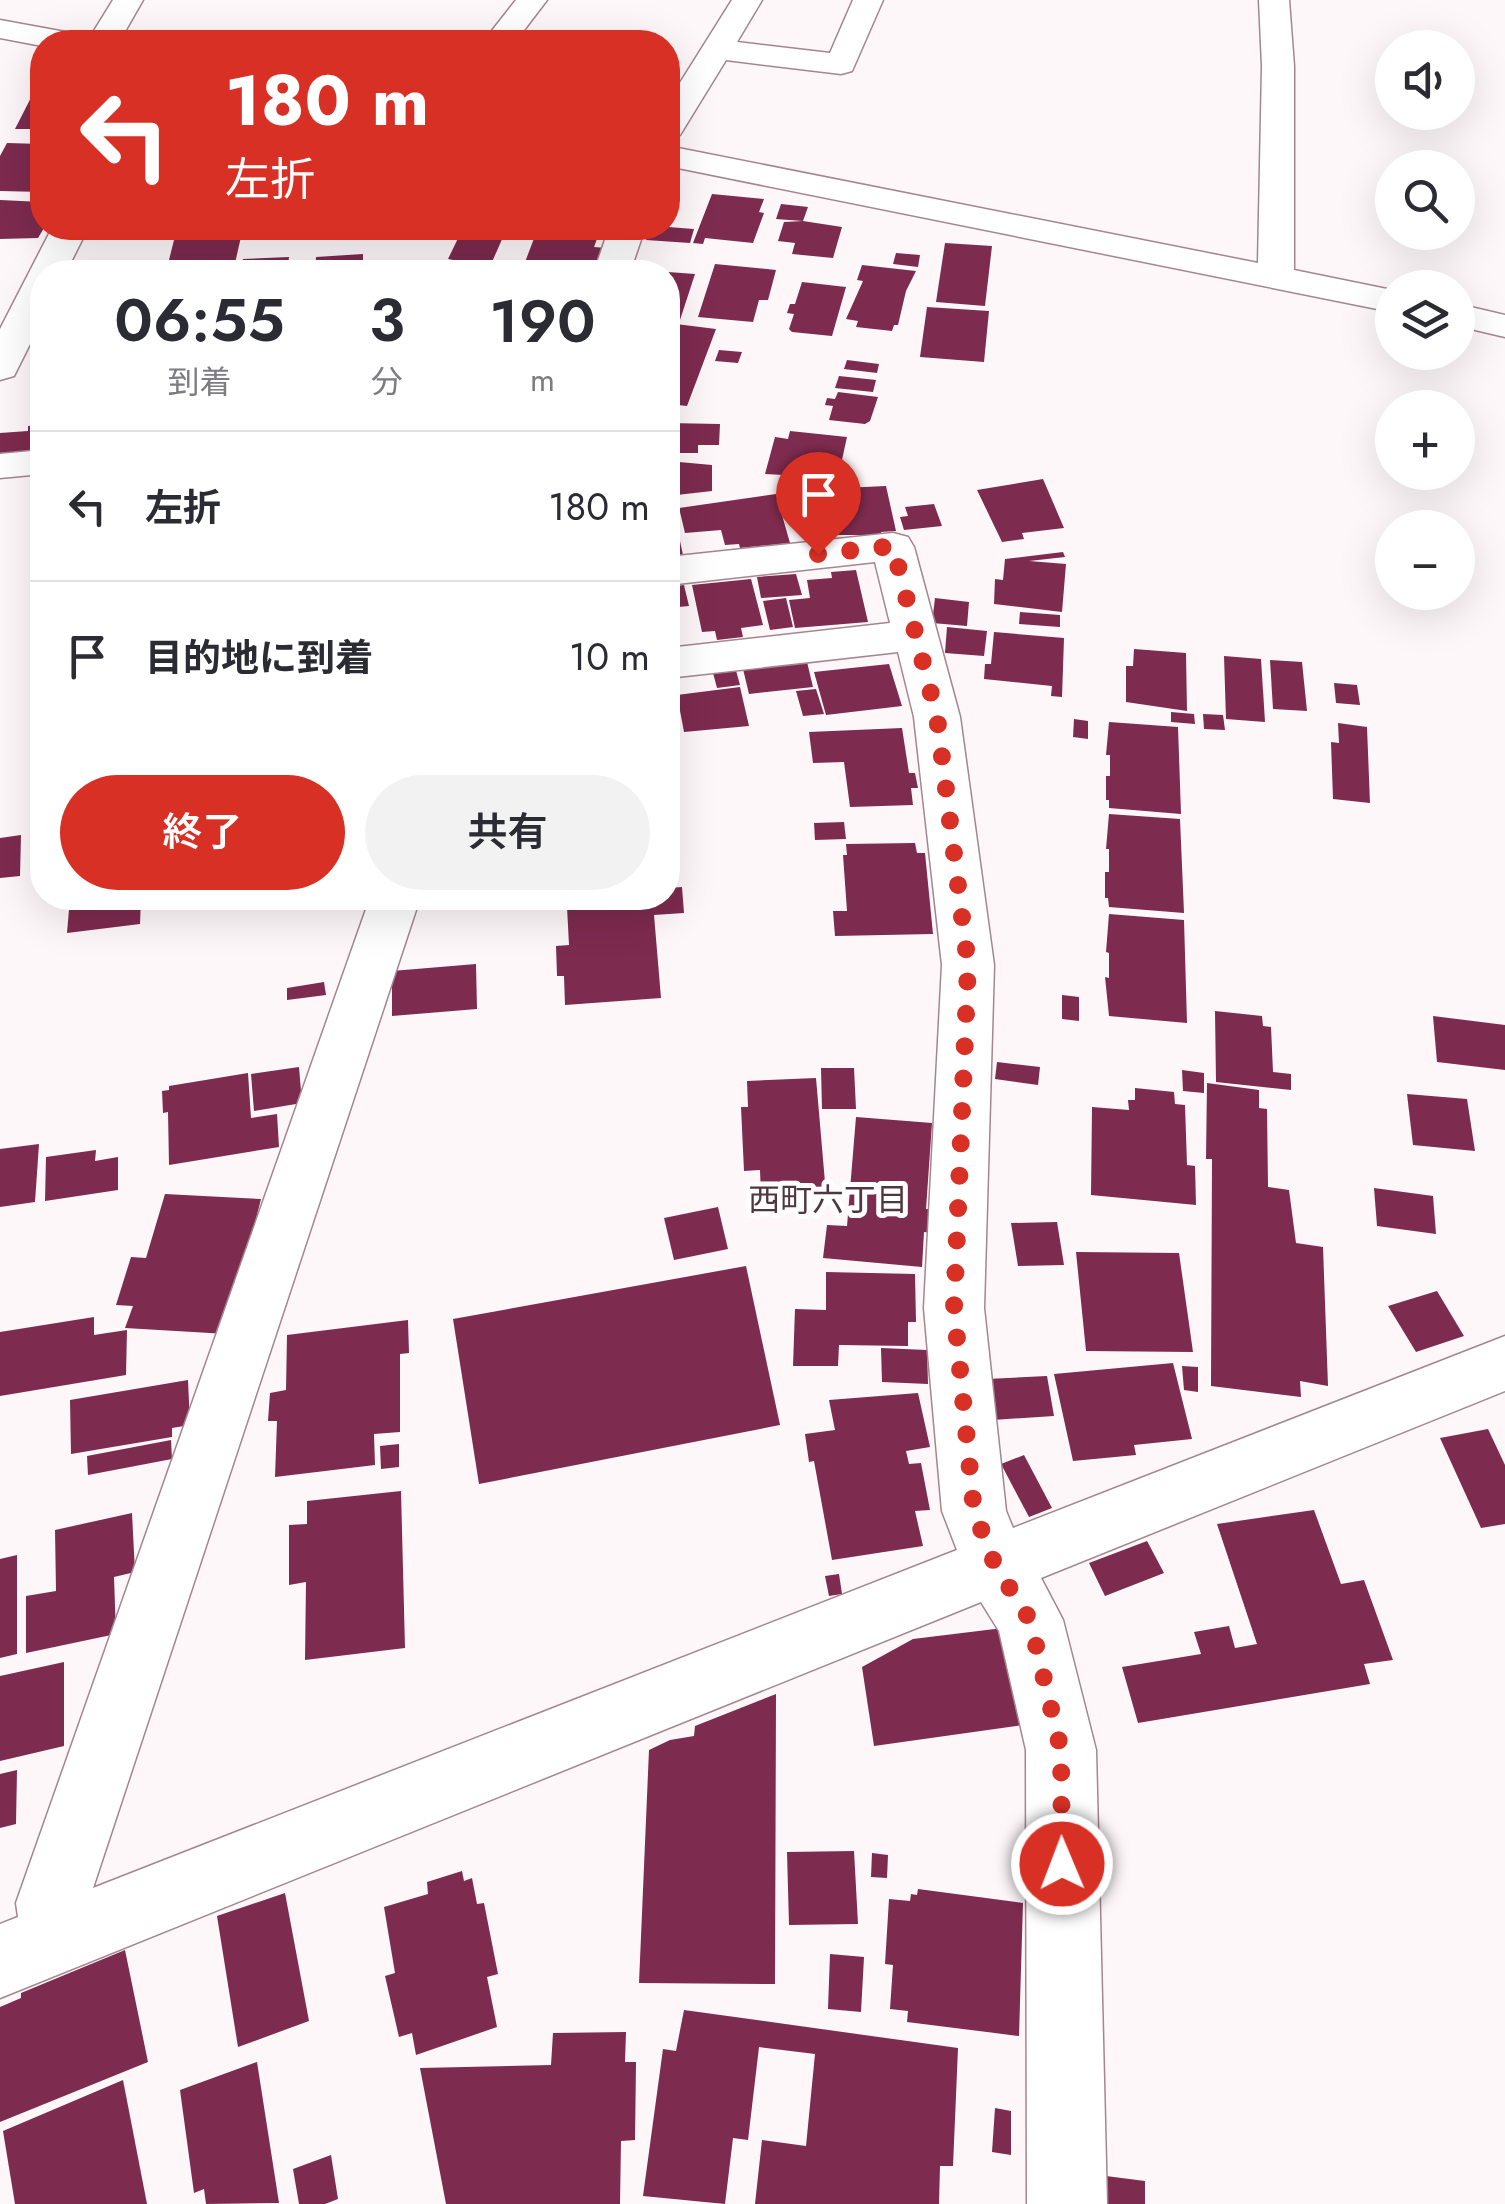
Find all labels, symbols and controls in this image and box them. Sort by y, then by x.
map controls [1375,30,1475,610]
button: sound [1375,30,1475,130]
text: 180 m [225,50,429,151]
icon: left [60,70,190,200]
text: 左折 [225,147,315,212]
button: search [1375,150,1475,250]
button: layers [1375,270,1475,370]
text: 06:55 [114,277,285,364]
text: 3 [369,277,405,364]
text: 190 [489,278,596,365]
text: m [530,357,555,403]
text: 到着 [167,359,232,405]
text: 分 [371,359,403,405]
button: + [1375,390,1475,490]
pin [776,452,861,555]
icon: arrive [791,467,846,522]
icon: left [60,479,115,534]
text: 180 m [548,479,650,534]
text: 左折 [145,480,221,535]
button: − [1375,510,1475,610]
icon: arrive [60,629,115,684]
text: 10 m [569,629,650,684]
text: 目的地に到着 [145,630,373,685]
button: 終了 [60,775,345,890]
button: 共有 [365,775,650,890]
district label: 西町六丁目 [748,1177,908,1223]
position arrow [1010,1812,1114,1916]

